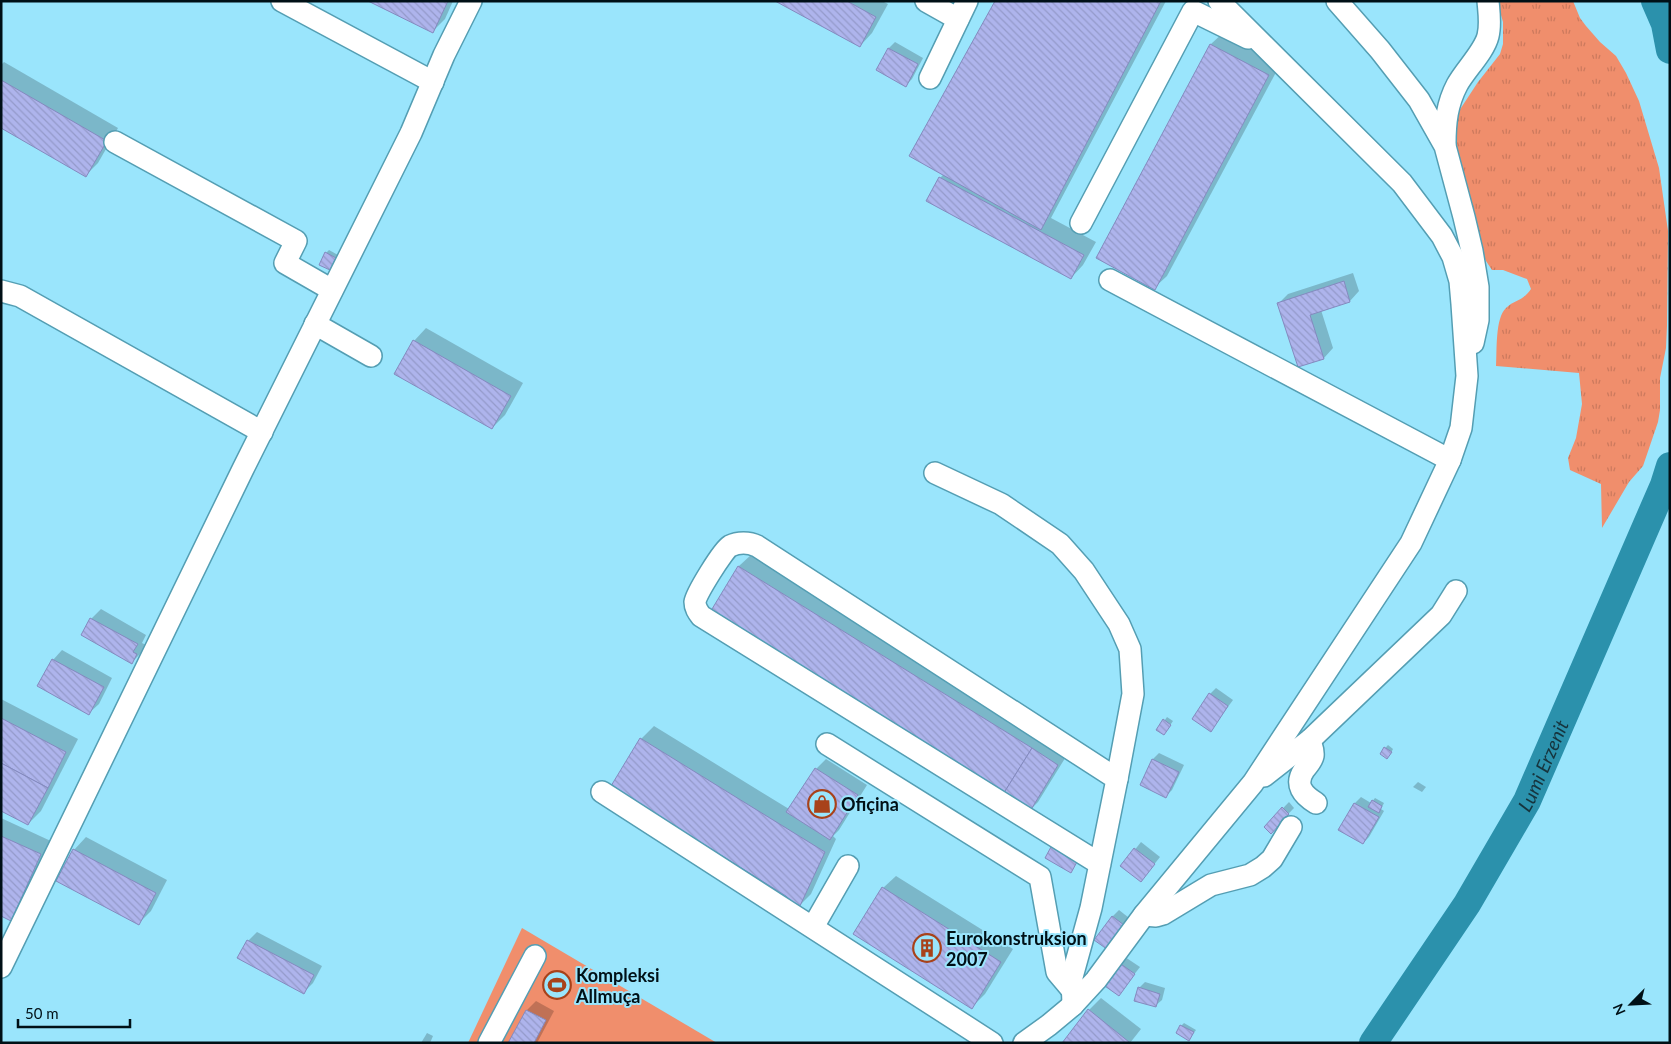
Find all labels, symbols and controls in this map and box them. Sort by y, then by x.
water label: Lumi Erzenit [1512,716,1572,815]
shop icon: Ofiçina [807,789,837,819]
place label: Ofiçina [841,793,899,815]
place label: Eurokonstruksion 2007 [946,927,1087,970]
building icon: Eurokonstruksion 2007 [912,933,942,963]
place label: Kompleksi Allmuça [575,964,660,1007]
sports icon: Kompleksi Allmuça [542,970,572,1000]
north arrow [1606,979,1656,1029]
scale bar [18,996,130,1028]
text: N [1609,1001,1629,1018]
text: 50 m [25,1004,59,1022]

